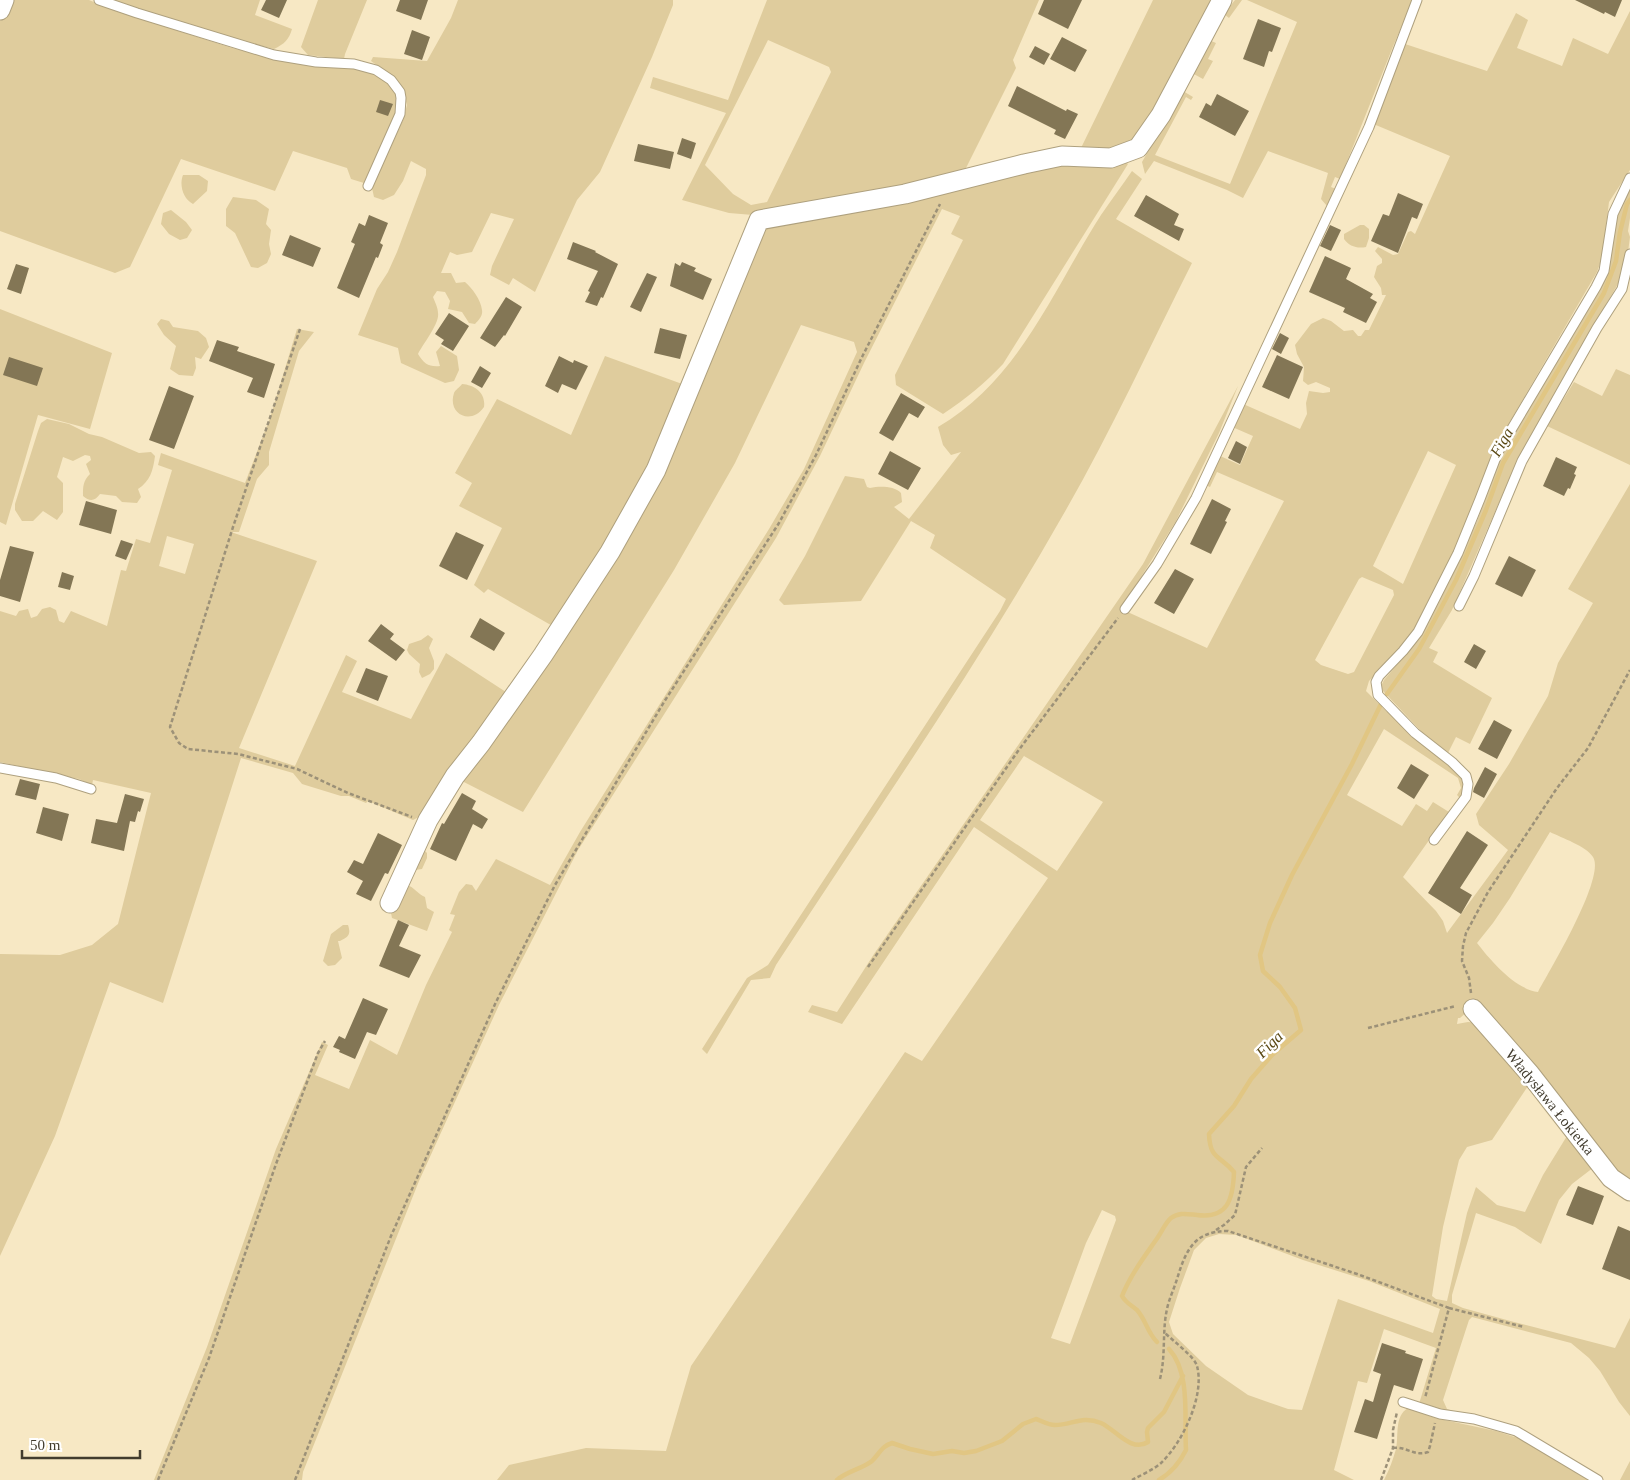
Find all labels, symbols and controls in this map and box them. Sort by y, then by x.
water label: Figa [1486,425,1517,461]
water label: Figa [1252,1028,1287,1062]
street label: Władysława Łokietka [1502,1046,1598,1158]
scale bar [22,1428,140,1460]
text: 50 m [30,1437,61,1453]

